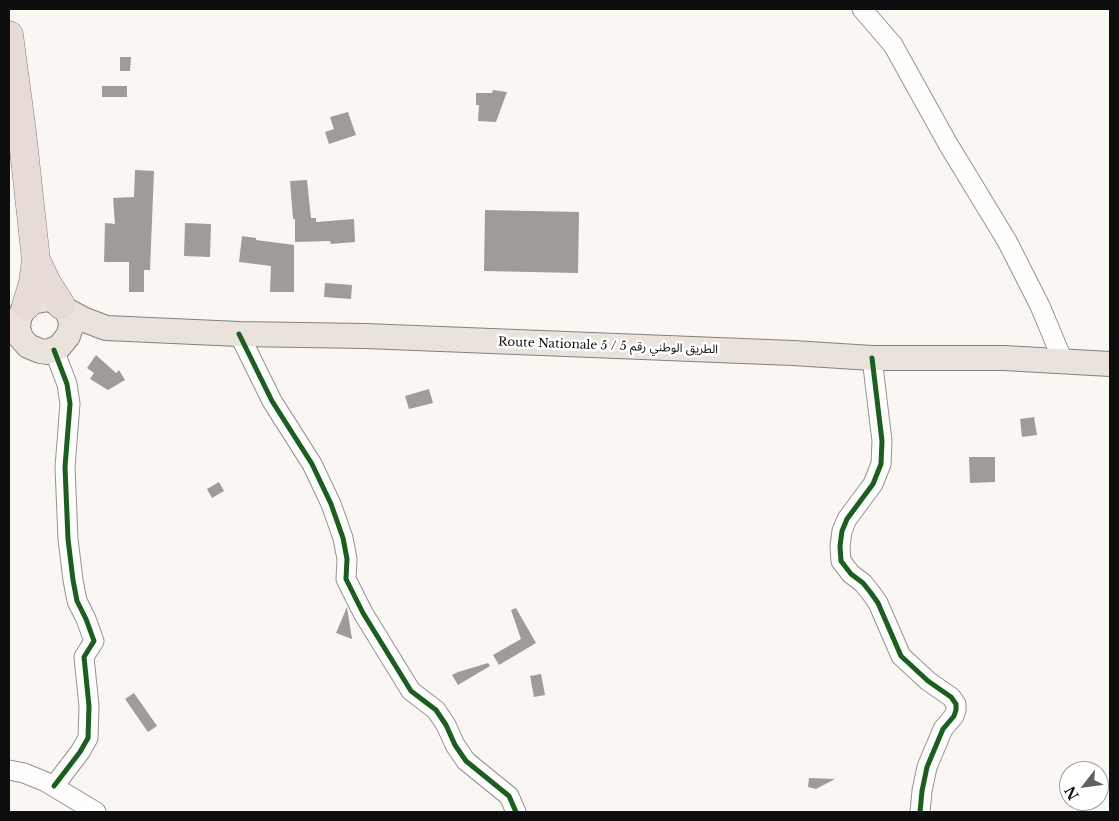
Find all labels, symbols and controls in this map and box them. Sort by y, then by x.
street label: Route Nationale 5 / الطريق الوطني رقم 5 [498,335,718,357]
north arrow [1059,761,1109,811]
text: N [1061,783,1083,803]

